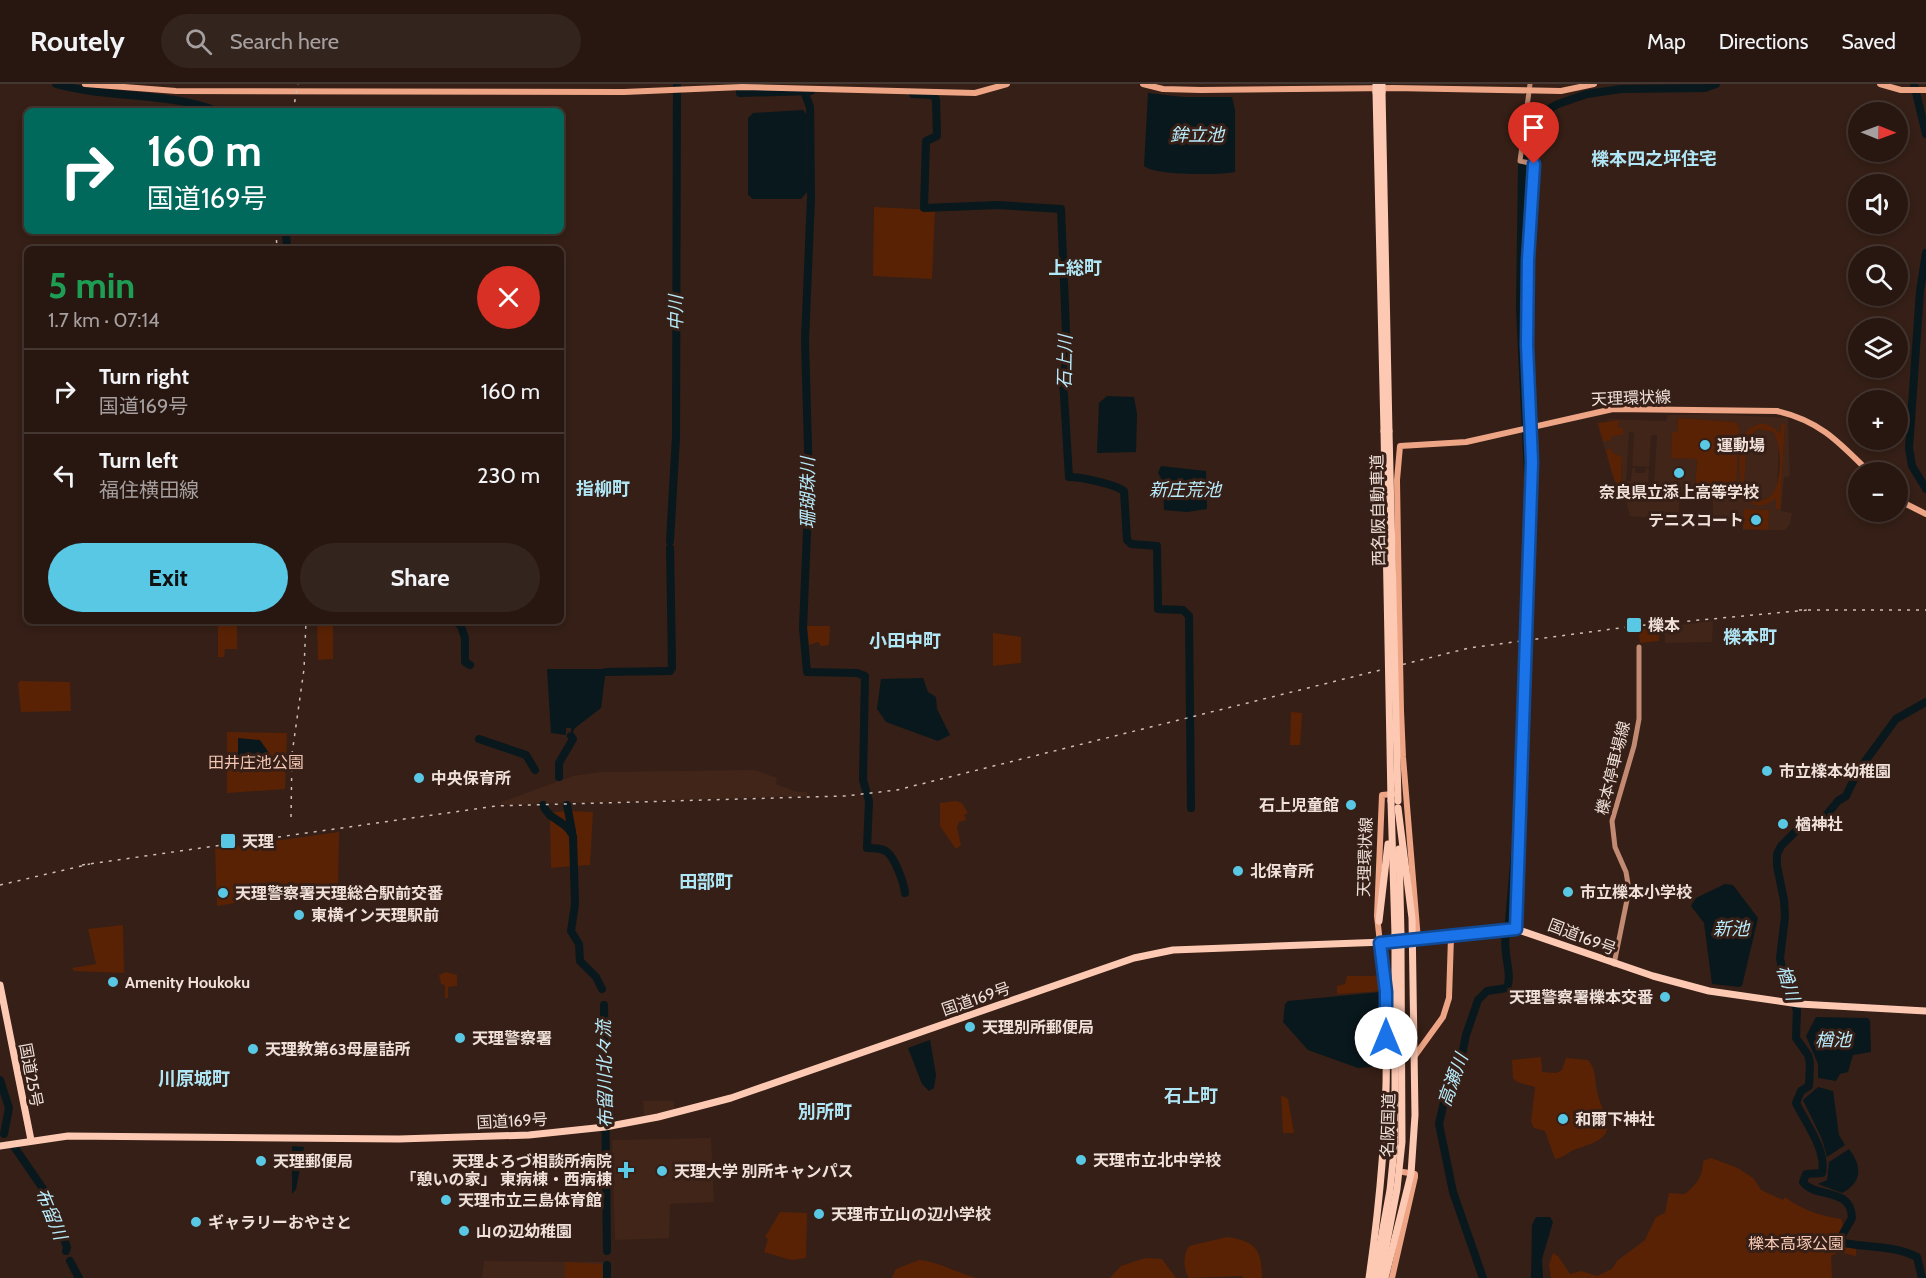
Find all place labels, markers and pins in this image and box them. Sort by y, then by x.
pin [1508,102,1559,164]
place label: 運動場 [1717,436,1765,455]
marker: 運動場 [1698,438,1712,452]
marker: 奈良県立添上高等学校 [1672,466,1686,480]
place label: 奈良県立添上高等学校 [1599,483,1759,502]
place label: テニスコート [1648,511,1744,530]
marker: テニスコート [1749,513,1763,527]
marker: 櫟本 [1625,616,1643,634]
place label: 櫟本 [1648,616,1680,635]
place label: 市立檪本幼稚園 [1779,762,1891,781]
marker: 市立檪本幼稚園 [1760,764,1774,778]
place label: 中央保育所 [431,769,511,788]
marker: 中央保育所 [412,771,426,785]
place label: 石上児童館 [1259,796,1339,815]
marker: 石上児童館 [1344,798,1358,812]
place label: 楢神社 [1795,815,1843,834]
marker: 楢神社 [1776,817,1790,831]
marker: 天理 [219,832,237,850]
place label: 天理 [242,832,274,851]
place label: 北保育所 [1250,862,1314,881]
marker: 北保育所 [1231,864,1245,878]
place label: 市立櫟本小学校 [1580,883,1692,902]
place label: 天理警察署天理総合駅前交番 [235,884,443,903]
marker: 市立櫟本小学校 [1561,885,1575,899]
marker: 天理警察署天理総合駅前交番 [216,886,230,900]
place label: 東横イン天理駅前 [311,906,439,925]
marker: 東横イン天理駅前 [292,908,306,922]
place label: Amenity Houkoku [125,973,250,992]
marker: Amenity Houkoku [106,975,120,989]
place label: 天理警察署櫟本交番 [1509,988,1653,1007]
marker: 天理警察署櫟本交番 [1658,990,1672,1004]
place label: 天理別所郵便局 [982,1018,1094,1037]
marker: 天理別所郵便局 [963,1020,977,1034]
place label: 天理警察署 [472,1029,552,1048]
marker: 天理警察署 [453,1031,467,1045]
place label: 天理教第63母屋詰所 [265,1040,411,1059]
marker: 天理教第63母屋詰所 [246,1042,260,1056]
place label: 和爾下神社 [1575,1110,1655,1129]
marker: 和爾下神社 [1556,1112,1570,1126]
place label: 天理市立北中学校 [1093,1151,1221,1170]
place label: 天理郵便局 [273,1152,353,1171]
place label: 天理よろづ相談所病院 「憩いの家」 東病棟・西病棟 [400,1152,612,1189]
marker: 天理市立北中学校 [1074,1153,1088,1167]
marker: 天理郵便局 [254,1154,268,1168]
marker: 天理よろづ相談所病院 「憩いの家」 東病棟・西病棟 [617,1161,635,1179]
place label: 天理大学 別所キャンパス [674,1162,854,1181]
marker: 天理大学 別所キャンパス [655,1164,669,1178]
place label: 天理市立三島体育館 [458,1191,602,1210]
marker: 天理市立三島体育館 [439,1193,453,1207]
place label: 天理市立山の辺小学校 [831,1205,991,1224]
marker: 天理市立山の辺小学校 [812,1207,826,1221]
place label: ギャラリーおやさと [208,1213,352,1232]
marker: ギャラリーおやさと [189,1215,203,1229]
place label: 山の辺幼稚園 [476,1222,572,1241]
marker: 山の辺幼稚園 [457,1224,471,1238]

